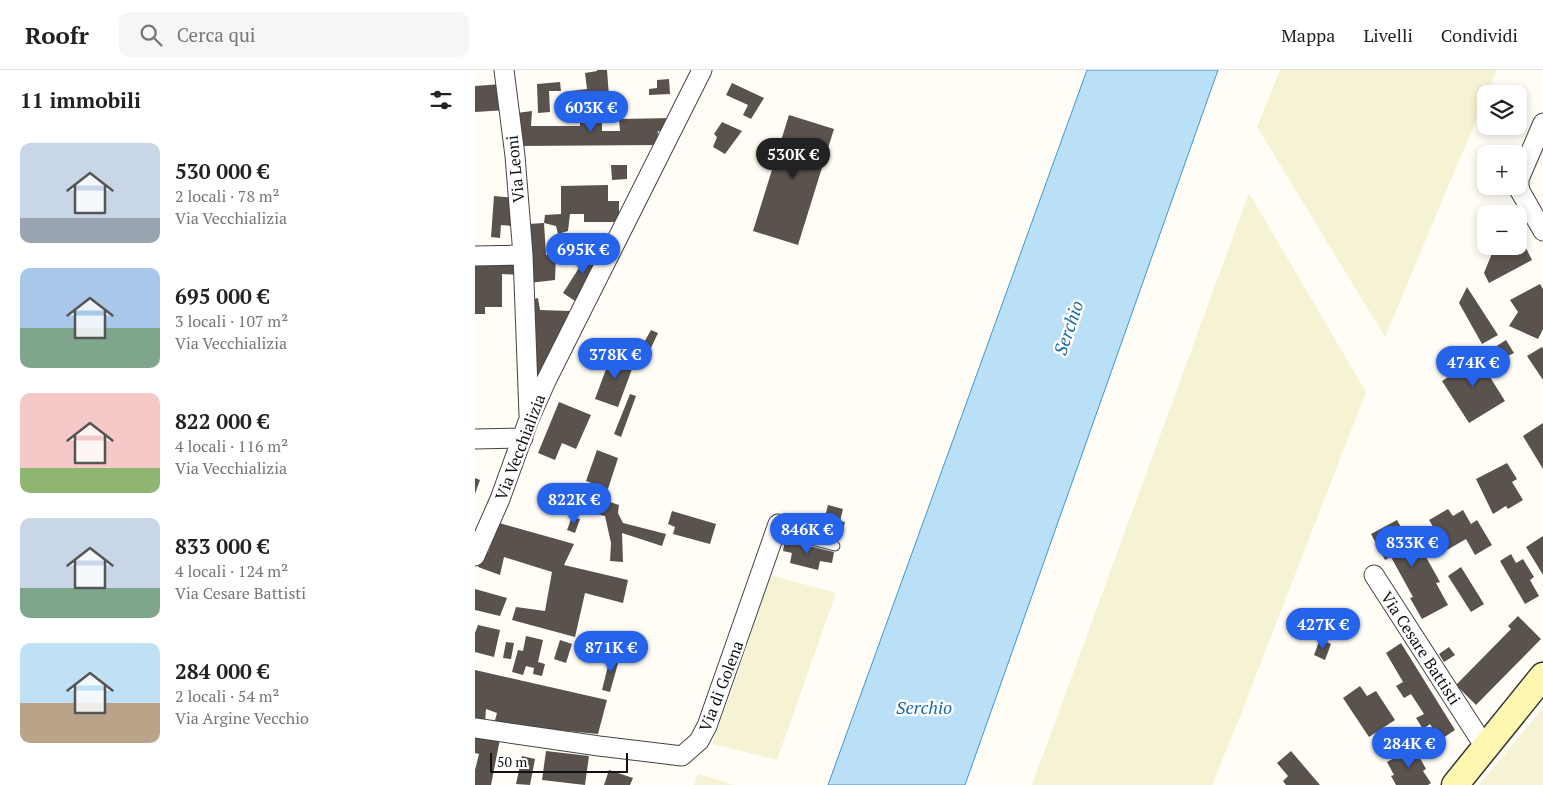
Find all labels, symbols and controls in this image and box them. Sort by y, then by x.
search box [119,12,469,57]
text: Roofr [25,19,89,51]
icon: search [137,21,165,49]
text: Cerca qui [177,22,256,47]
text: Mappa [1281,23,1335,47]
text: Livelli [1363,23,1413,47]
text: Condividi [1441,23,1518,47]
map controls [1477,85,1527,255]
button: layers [1477,85,1527,135]
text: 11 immobili [20,86,141,114]
icon: filters [427,86,455,114]
pin: 603K € [550,90,632,133]
text: 603K € [565,96,617,118]
street label: Via Leoni [501,134,529,204]
pin: 530K € [752,138,834,180]
text: 530K € [767,143,819,165]
button: + [1477,145,1527,195]
text: 530 000 € [175,157,269,185]
icon: home [60,163,120,223]
text: 2 locali · 78 m² [175,185,280,207]
button: − [1477,205,1527,255]
text: Via Vecchializia [175,207,287,229]
pin: 695K € [542,232,624,275]
text: 695K € [557,238,609,260]
text: 695 000 € [175,282,269,310]
icon: home [60,288,120,348]
water label: Serchio [1048,297,1089,358]
text: 3 locali · 107 m² [175,310,288,332]
text: Via Vecchializia [175,332,287,354]
pin: 378K € [574,338,656,380]
text: 378K € [589,343,641,365]
pin: 474K € [1432,346,1514,388]
text: 474K € [1447,351,1499,373]
street label: Via Vecchializia [490,391,550,503]
text: 822 000 € [175,407,269,435]
icon: home [60,413,120,473]
text: 4 locali · 116 m² [175,435,288,457]
text: Via Vecchializia [175,457,287,479]
pin: 822K € [533,482,615,525]
text: 822K € [548,488,600,510]
pin: 846K € [766,512,848,555]
text: 846K € [781,518,833,540]
pin: 833K € [1371,526,1453,568]
text: 833K € [1386,531,1438,553]
text: 833 000 € [175,532,269,560]
icon: home [60,538,120,598]
text: 4 locali · 124 m² [175,560,288,582]
text: Via Cesare Battisti [175,582,306,604]
street label: Via Cesare Battisti [1376,587,1466,709]
pin: 427K € [1282,608,1364,650]
text: 427K € [1297,613,1349,635]
pin: 871K € [570,630,652,673]
text: 871K € [585,636,637,658]
street label: Via di Golena [694,637,748,735]
text: 284 000 € [175,657,269,685]
icon: home [60,663,120,723]
text: 2 locali · 54 m² [175,685,280,707]
water label: Serchio [896,695,952,719]
text: Via Argine Vecchio [175,707,309,729]
pin: 284K € [1368,726,1450,769]
text: 284K € [1383,732,1435,754]
scale bar [490,750,627,773]
text: 50 m [497,752,527,771]

